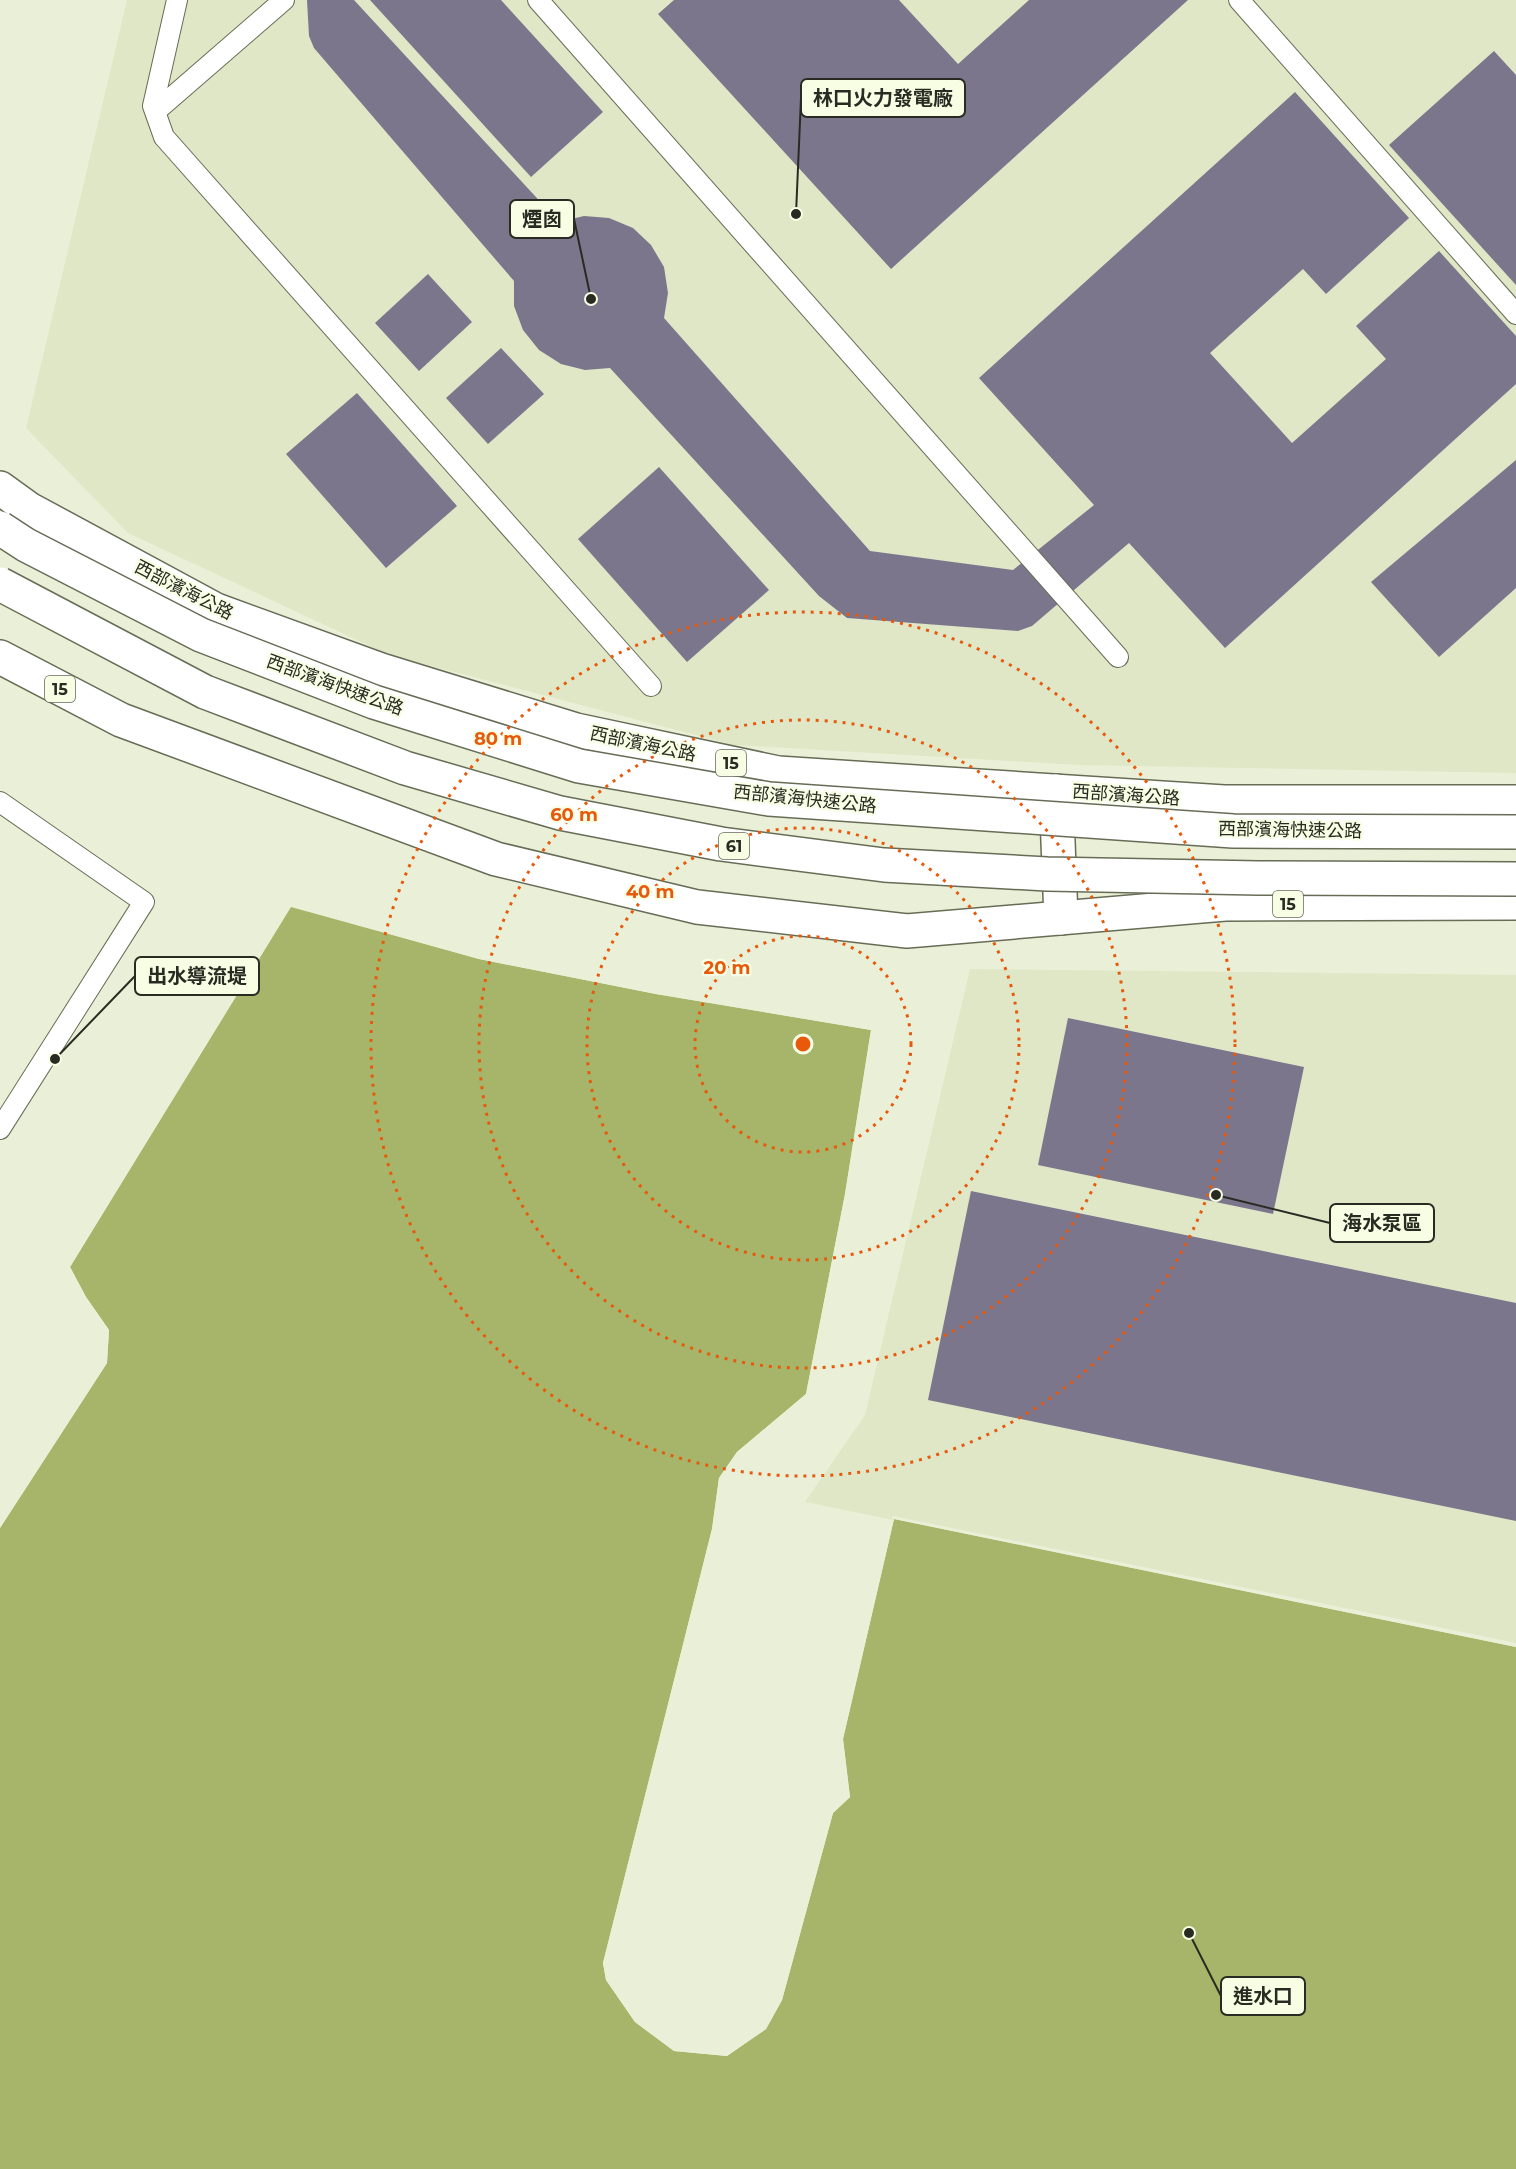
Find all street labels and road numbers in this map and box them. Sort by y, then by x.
street label: 西部濱海公路 [131,556,237,624]
street label: 西部濱海快速公路 [264,650,406,720]
road number: 15 [45,676,75,702]
street label: 西部濱海公路 [588,722,698,766]
road number: 15 [716,750,746,776]
street label: 西部濱海公路 [1071,780,1181,810]
street label: 西部濱海快速公路 [732,781,878,817]
street label: 西部濱海快速公路 [1218,818,1362,842]
road number: 61 [719,833,749,859]
road number: 15 [1273,891,1303,917]

